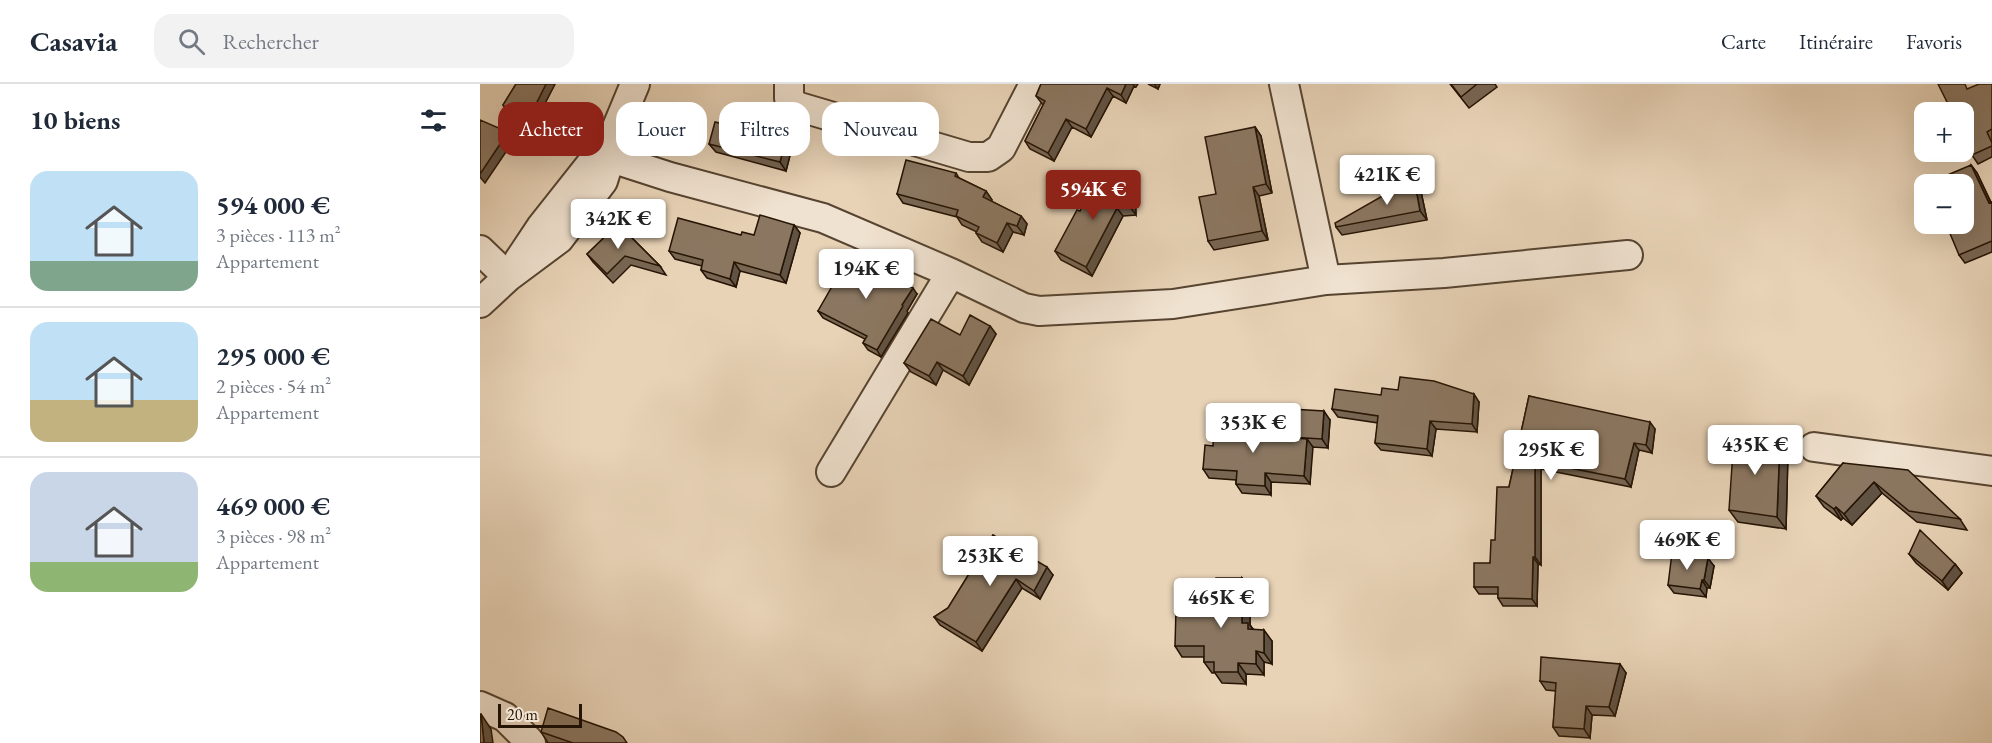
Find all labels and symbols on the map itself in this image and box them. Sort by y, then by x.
pin: 421K € [1338,155,1436,206]
pin: 594K € [1044,170,1142,221]
pin: 342K € [569,199,667,250]
pin: 194K € [817,249,915,300]
pin: 353K € [1204,403,1302,454]
pin: 435K € [1706,425,1804,476]
pin: 295K € [1502,430,1600,481]
pin: 469K € [1638,520,1736,571]
pin: 253K € [941,536,1039,587]
pin: 465K € [1172,578,1270,629]
scale bar [498,701,582,728]

